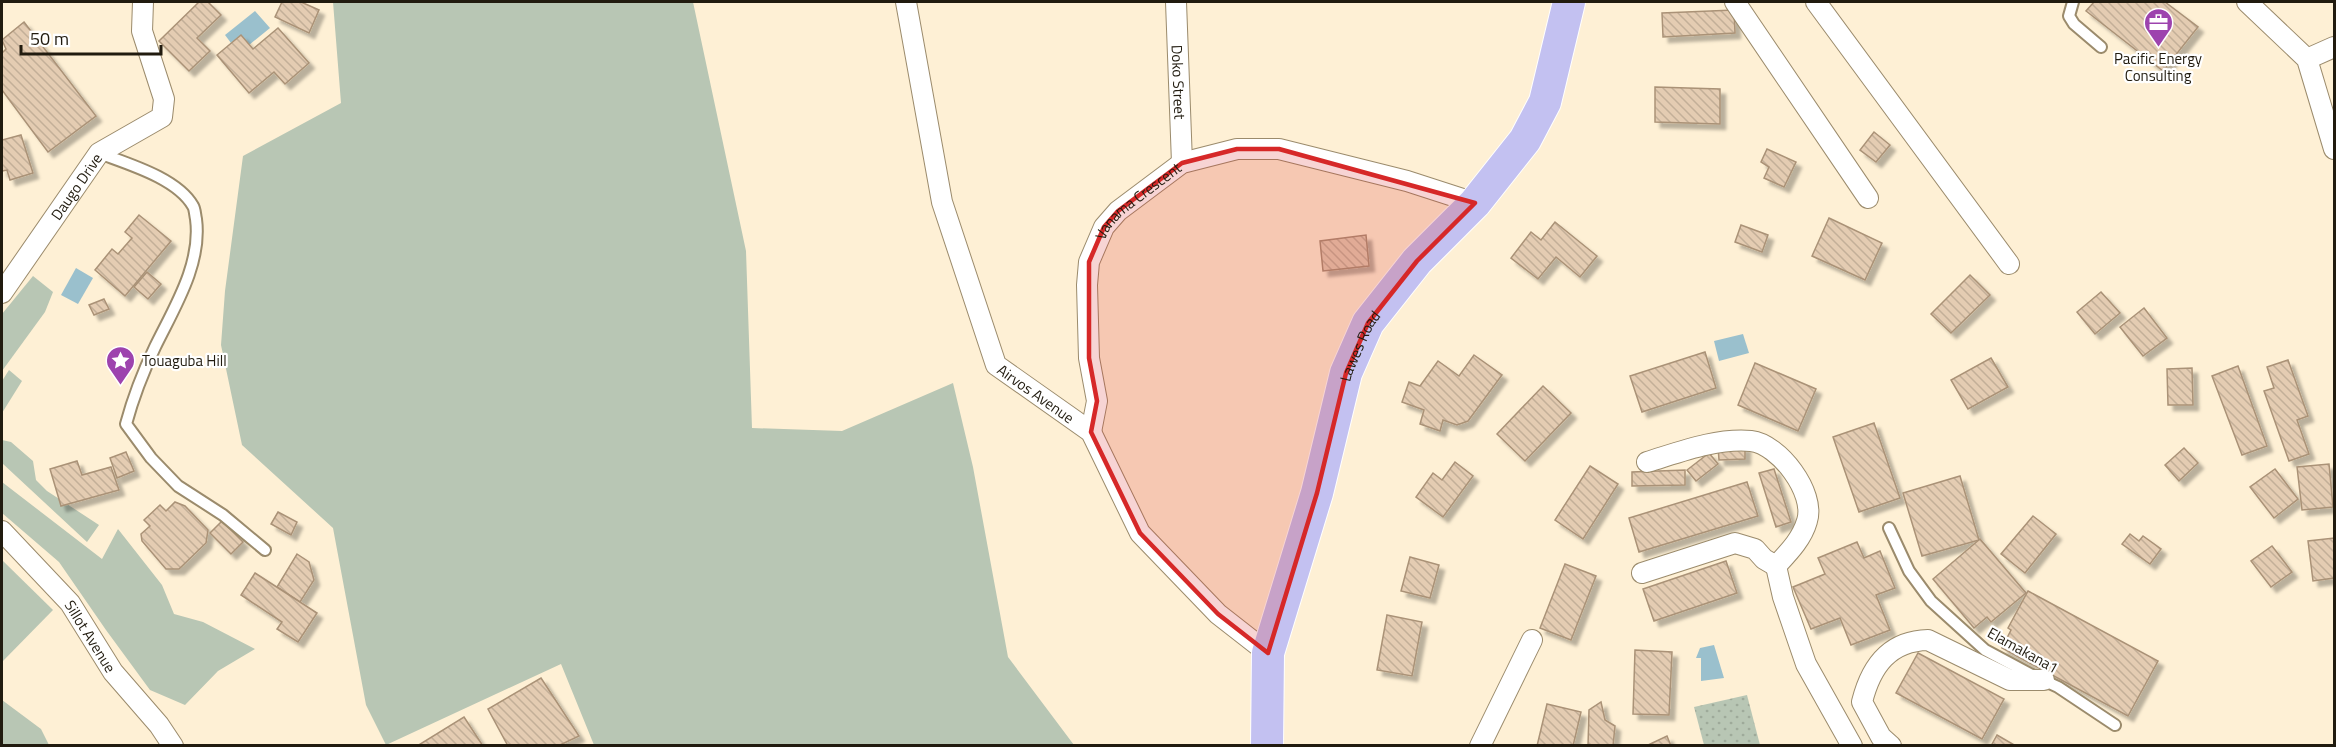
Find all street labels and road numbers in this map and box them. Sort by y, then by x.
street label: Doko Street [1166,44,1192,120]
street label: Daugo Drive [45,148,107,224]
street label: Vanama Crescent [1089,156,1186,243]
street label: Lawes Road [1333,305,1386,383]
street label: Airvos Avenue [993,358,1079,429]
street label: Sillot Avenue [59,595,122,677]
street label: Elamakana1 [1983,621,2063,679]

